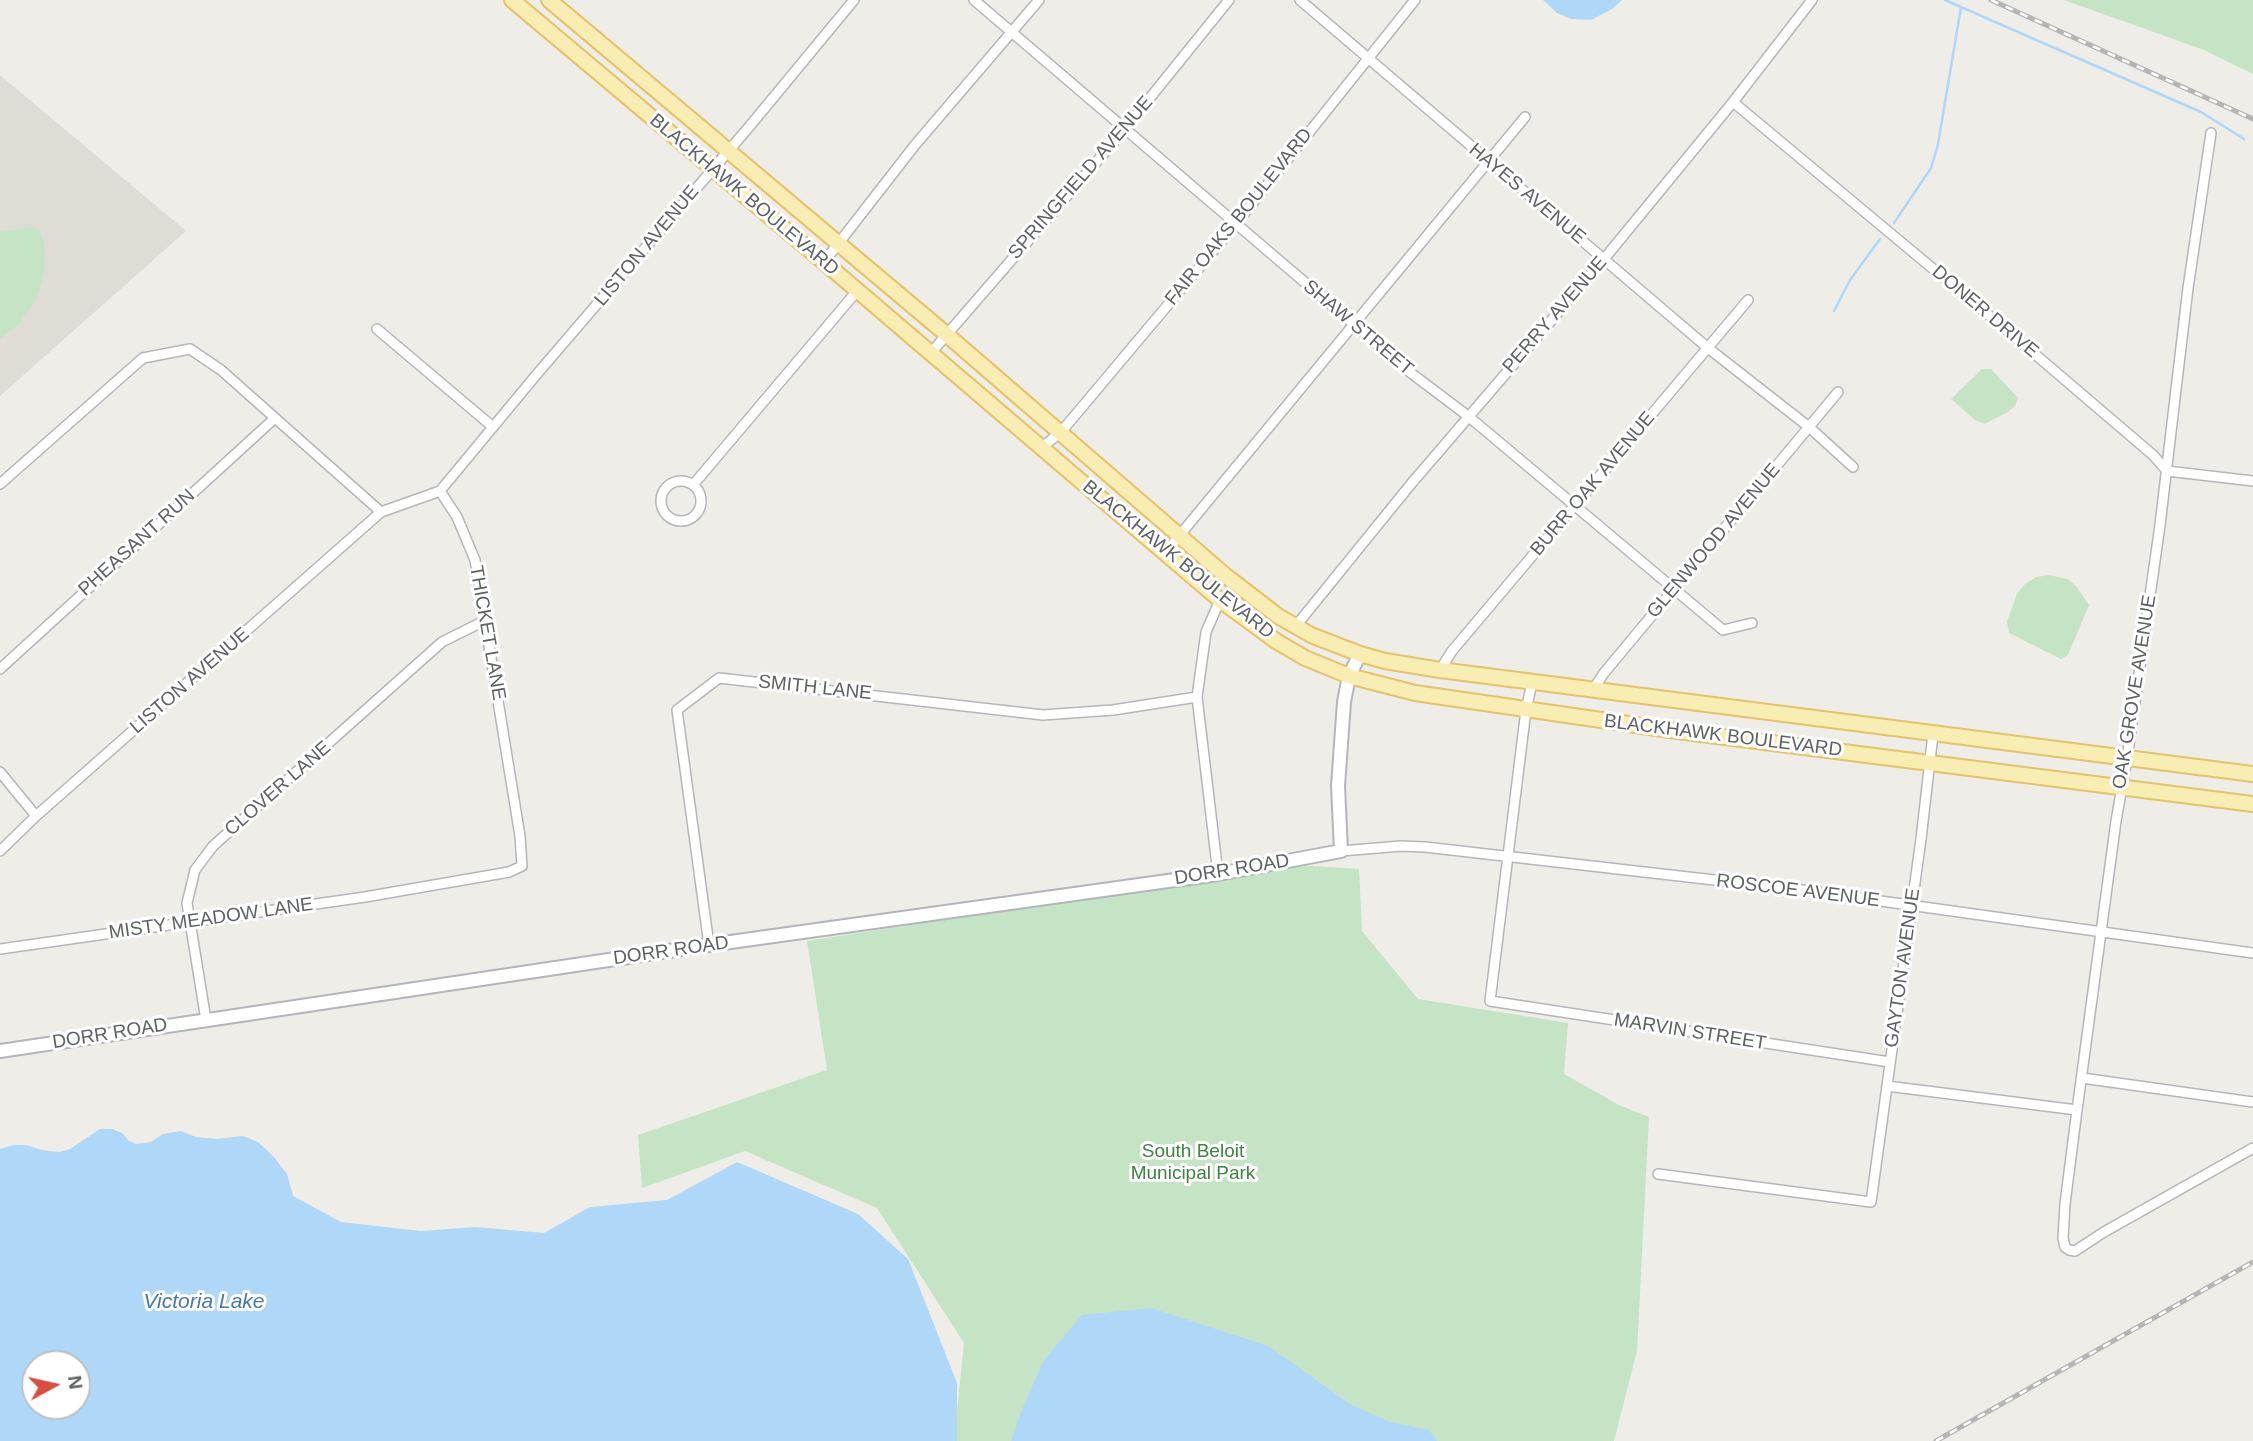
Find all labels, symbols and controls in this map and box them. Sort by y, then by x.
street label: SPRINGFIELD AVENUE [1004,92,1158,264]
street label: BLACKHAWK BOULEVARD [645,109,843,281]
street label: FAIR OAKS BOULEVARD [1160,124,1318,310]
street label: HAYES AVENUE [1464,139,1590,249]
street label: LISTON AVENUE [590,181,704,311]
street label: PERRY AVENUE [1498,252,1612,378]
street label: DONER DRIVE [1927,261,2043,363]
street label: SHAW STREET [1298,275,1418,381]
street label: BURR OAK AVENUE [1526,407,1660,561]
street label: GLENWOOD AVENUE [1643,459,1785,623]
street label: BLACKHAWK BOULEVARD [1078,476,1278,644]
street label: PHEASANT RUN [74,485,200,601]
street label: THICKET LANE [464,564,510,702]
street label: OAK GROVE AVENUE [2108,593,2162,791]
street label: LISTON AVENUE [126,623,254,739]
street label: SMITH LANE [757,671,873,705]
street label: BLACKHAWK BOULEVARD [1603,710,1843,762]
street label: CLOVER LANE [220,737,336,841]
street label: DORR ROAD [1173,850,1291,890]
street label: ROSCOE AVENUE [1715,870,1881,912]
street label: GAYTON AVENUE [1881,887,1925,1049]
street label: MISTY MEADOW LANE [107,893,315,945]
street label: DORR ROAD [612,932,730,970]
street label: MARVIN STREET [1612,1009,1768,1055]
street label: DORR ROAD [51,1014,169,1054]
park label: South Beloit Municipal Park [1131,1141,1255,1185]
water label: Victoria Lake [143,1289,265,1315]
north arrow [21,1350,91,1420]
text: N [64,1374,87,1391]

